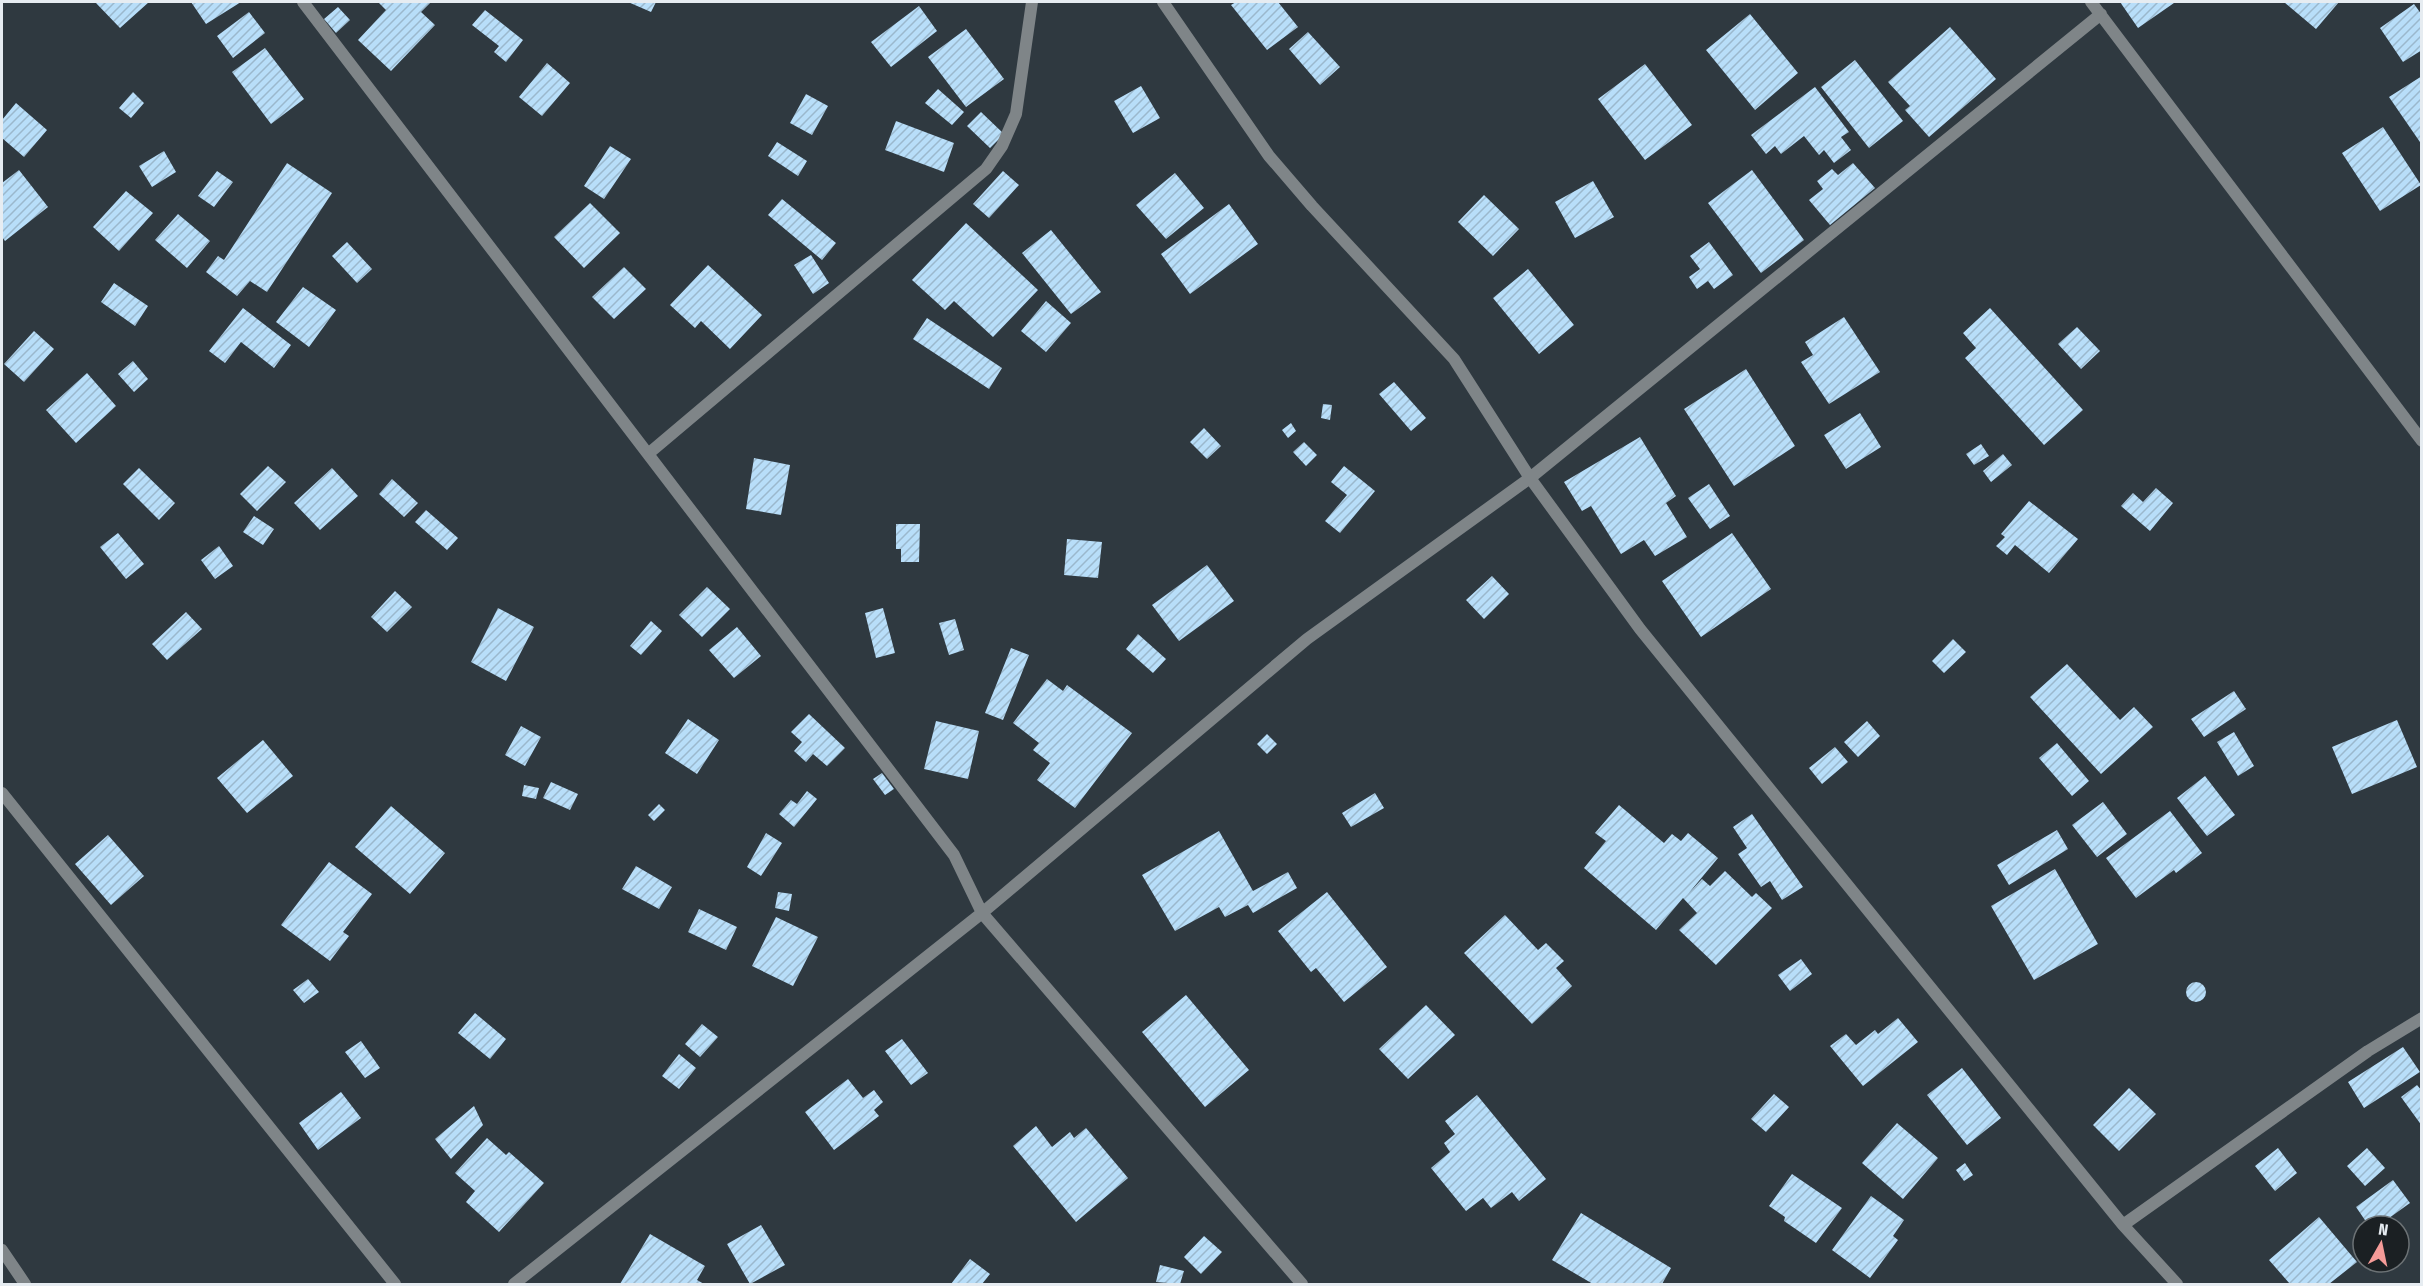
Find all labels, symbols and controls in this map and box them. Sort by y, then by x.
north arrow [2351,1214,2411,1274]
text: N [2377,1220,2389,1240]

